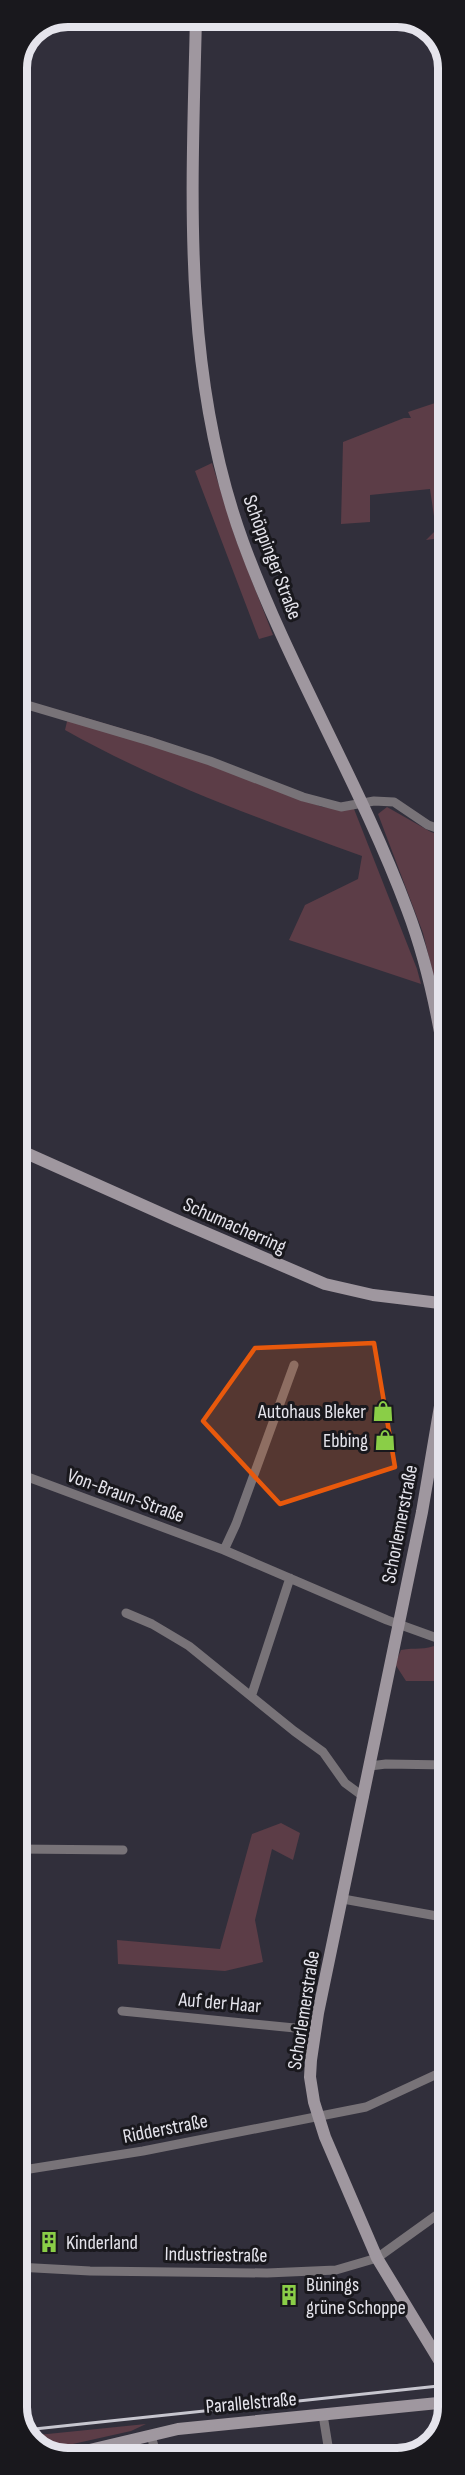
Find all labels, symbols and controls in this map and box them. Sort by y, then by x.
street label: Schöppinger Straße [237,492,307,623]
street label: Schumacherring [179,1193,290,1259]
shop icon: Autohaus Bleker [371,1399,395,1423]
place label: Autohaus Bleker [257,1400,366,1424]
shop icon: Ebbing [373,1428,397,1452]
place label: Ebbing [323,1429,368,1453]
street label: Schorlemerstraße [377,1463,423,1585]
street label: Von-Braun-Straße [64,1464,188,1528]
street label: Schorlemerstraße [283,1949,325,2071]
street label: Auf der Haar [177,1987,262,2019]
street label: Ridderstraße [121,2109,210,2149]
building icon: Kinderland [37,2230,61,2254]
place label: Kinderland [66,2231,138,2255]
street label: Industriestraße [164,2242,268,2268]
place label: Bünings grüne Schoppe [306,2273,406,2320]
building icon: Bünings grüne Schoppe [277,2283,301,2307]
street label: Parallelstraße [205,2387,297,2419]

